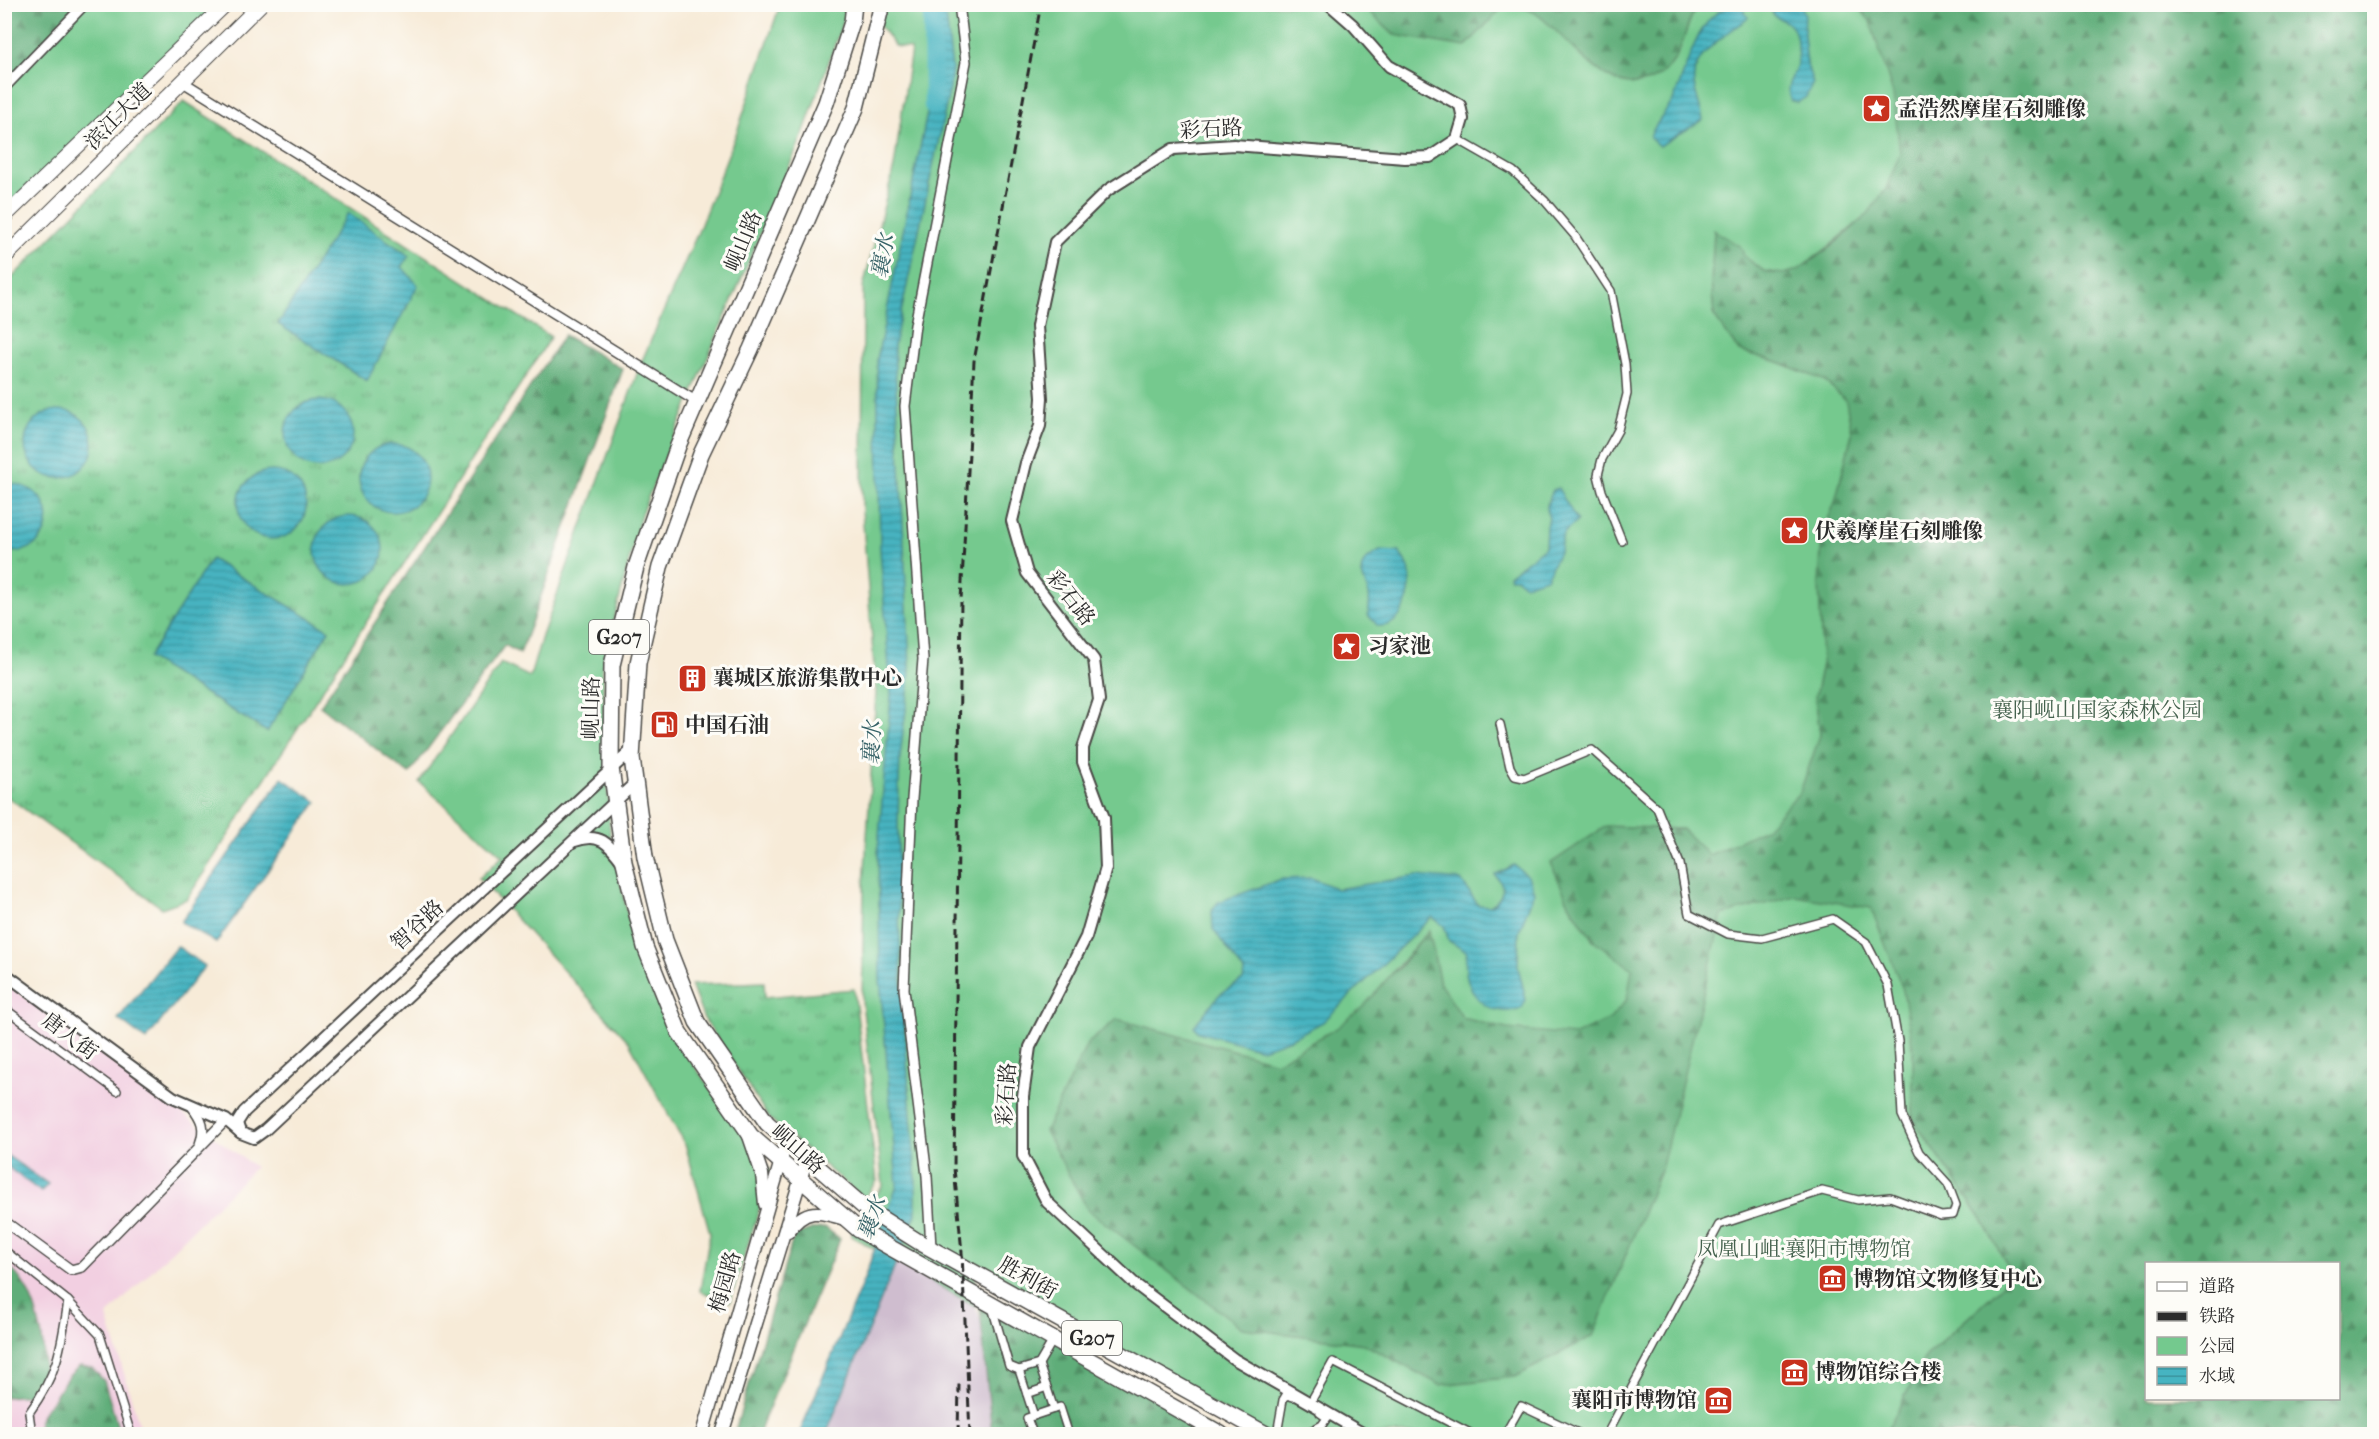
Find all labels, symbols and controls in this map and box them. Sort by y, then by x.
street label: 滨江大道 [80,78,156,154]
place icon: 孟浩然摩崖石刻雕像 [1860,93,1892,125]
place label: 孟浩然摩崖石刻雕像 [1897,97,2086,121]
street label: 彩石路 [1179,115,1243,143]
street label: 岘山路 [720,207,766,275]
water label: 襄水 [866,230,900,280]
place icon: 伏羲摩崖石刻雕像 [1778,515,1810,547]
place label: 伏羲摩崖石刻雕像 [1815,519,1983,543]
street label: 彩石路 [1042,566,1100,630]
road number: G207 [589,620,649,654]
place icon: 习家池 [1331,630,1363,662]
place label: 习家池 [1368,634,1431,658]
building icon: 襄城区旅游集散中心 [676,662,708,694]
place label: 襄城区旅游集散中心 [713,666,902,690]
street label: 岘山路 [578,676,604,740]
park label: 襄阳岘山国家森林公园 [1992,698,2202,722]
fuel station icon: 中国石油 [648,709,680,741]
place label: 中国石油 [685,713,769,737]
water label: 襄水 [858,718,886,766]
street label: 智谷路 [386,895,448,955]
street label: 唐人街 [38,1007,102,1065]
street label: 彩石路 [992,1062,1020,1126]
street label: 岘山路 [766,1119,830,1179]
water label: 襄水 [852,1191,893,1243]
park label: 凤凰山岨·襄阳市博物馆 [1697,1237,1911,1261]
street label: 梅园路 [705,1248,745,1316]
street label: 胜利街 [995,1252,1061,1304]
legend [2145,1262,2340,1400]
museum icon: 博物馆文物修复中心 [1816,1263,1848,1295]
place label: 博物馆文物修复中心 [1853,1267,2042,1291]
text: 道路 [2199,1276,2235,1297]
text: 铁路 [2199,1306,2235,1327]
road number: G207 [1062,1321,1122,1355]
text: 公园 [2199,1336,2235,1357]
museum icon: 博物馆综合楼 [1778,1356,1810,1388]
place label: 博物馆综合楼 [1815,1360,1941,1384]
text: 水域 [2199,1366,2235,1387]
museum icon: 襄阳市博物馆 [1702,1384,1734,1416]
place label: 襄阳市博物馆 [1571,1388,1697,1412]

